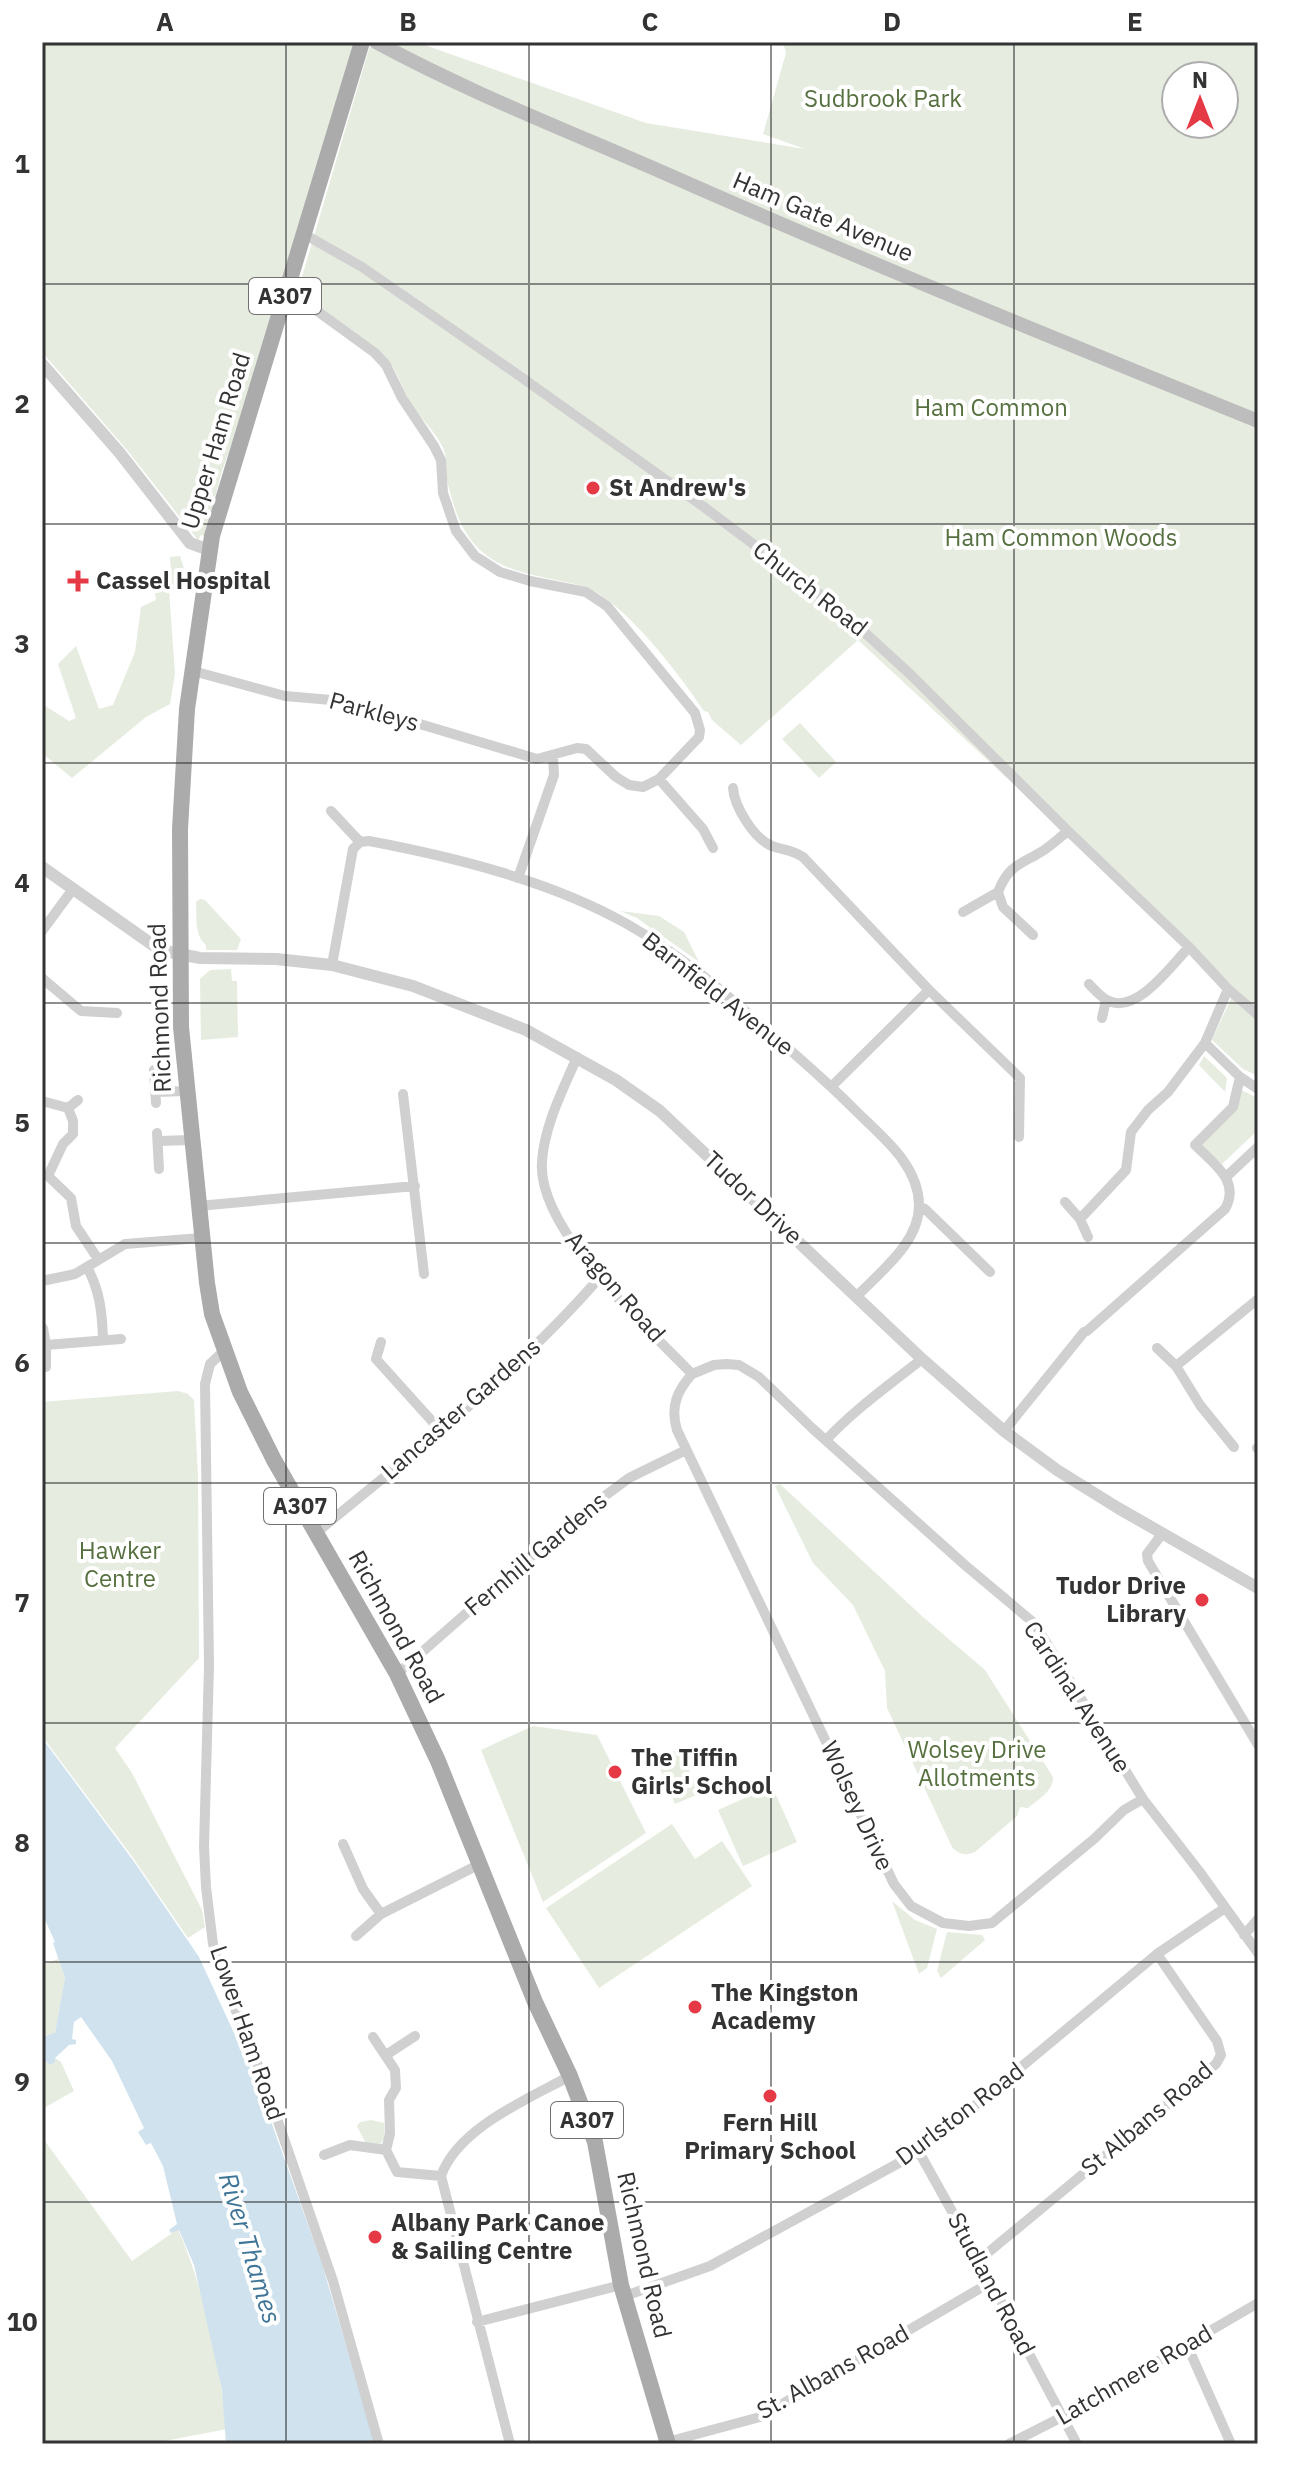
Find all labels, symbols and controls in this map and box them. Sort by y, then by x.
text: A [156,4,174,38]
text: B [399,4,417,38]
text: C [642,4,659,38]
text: D [883,4,901,38]
text: E [1127,4,1143,38]
north arrow [1160,60,1240,140]
text: N [1192,65,1208,94]
park label: Sudbrook Park [804,82,962,114]
text: 1 [14,146,30,180]
street label: Ham Gate Avenue [728,164,919,269]
road number: A307 [249,278,321,314]
street label: Upper Ham Road [173,348,257,533]
text: 2 [14,386,30,420]
park label: Ham Common [914,391,1068,423]
place label: St Andrew's [609,471,746,503]
marker: St Andrew's [584,479,602,497]
park label: Ham Common Woods [945,521,1177,553]
street label: Church Road [747,533,875,643]
place label: Cassel Hospital [96,564,270,596]
marker: Cassel Hospital [67,570,89,592]
text: 3 [14,626,30,660]
street label: Parkleys [326,684,423,738]
text: 4 [14,865,30,899]
street label: Richmond Road [140,923,178,1093]
street label: Barnfield Avenue [636,924,801,1062]
text: 5 [14,1105,30,1139]
street label: Tudor Drive [698,1143,810,1251]
street label: Aragon Road [559,1224,673,1349]
street label: Lancaster Gardens [374,1330,547,1486]
text: 6 [14,1345,30,1379]
street label: Fernhill Gardens [457,1484,614,1622]
road number: A307 [264,1488,336,1524]
park label: Hawker Centre [79,1534,161,1594]
street label: Richmond Road [342,1544,452,1709]
place label: Tudor Drive Library [1056,1569,1186,1629]
text: 7 [14,1585,30,1619]
marker: Tudor Drive Library [1193,1591,1211,1609]
street label: Cardinal Avenue [1017,1614,1139,1779]
park label: Wolsey Drive Allotments [907,1733,1047,1793]
street label: Wolsey Drive [814,1736,902,1875]
place label: The Tiffin Girls' School [631,1741,772,1801]
marker: The Tiffin Girls' School [606,1763,624,1781]
text: 8 [14,1825,30,1859]
street label: Lower Ham Road [203,1941,293,2124]
place label: The Kingston Academy [711,1976,858,2036]
marker: The Kingston Academy [686,1998,704,2016]
street label: Durlston Road [889,2054,1030,2172]
street label: St Albans Road [1074,2054,1219,2183]
text: 9 [14,2064,30,2098]
marker: Fern Hill Primary School [761,2087,779,2105]
road number: A307 [551,2102,623,2138]
place label: Fern Hill Primary School [684,2106,856,2166]
water label: River Thames [212,2168,290,2327]
street label: Richmond Road [610,2168,680,2341]
place label: Albany Park Canoe & Sailing Centre [391,2206,604,2266]
street label: Studland Road [941,2206,1043,2361]
marker: Albany Park Canoe & Sailing Centre [366,2228,384,2246]
text: 10 [6,2304,38,2338]
street label: St. Albans Road [751,2316,914,2426]
street label: Latchmere Road [1049,2316,1218,2432]

